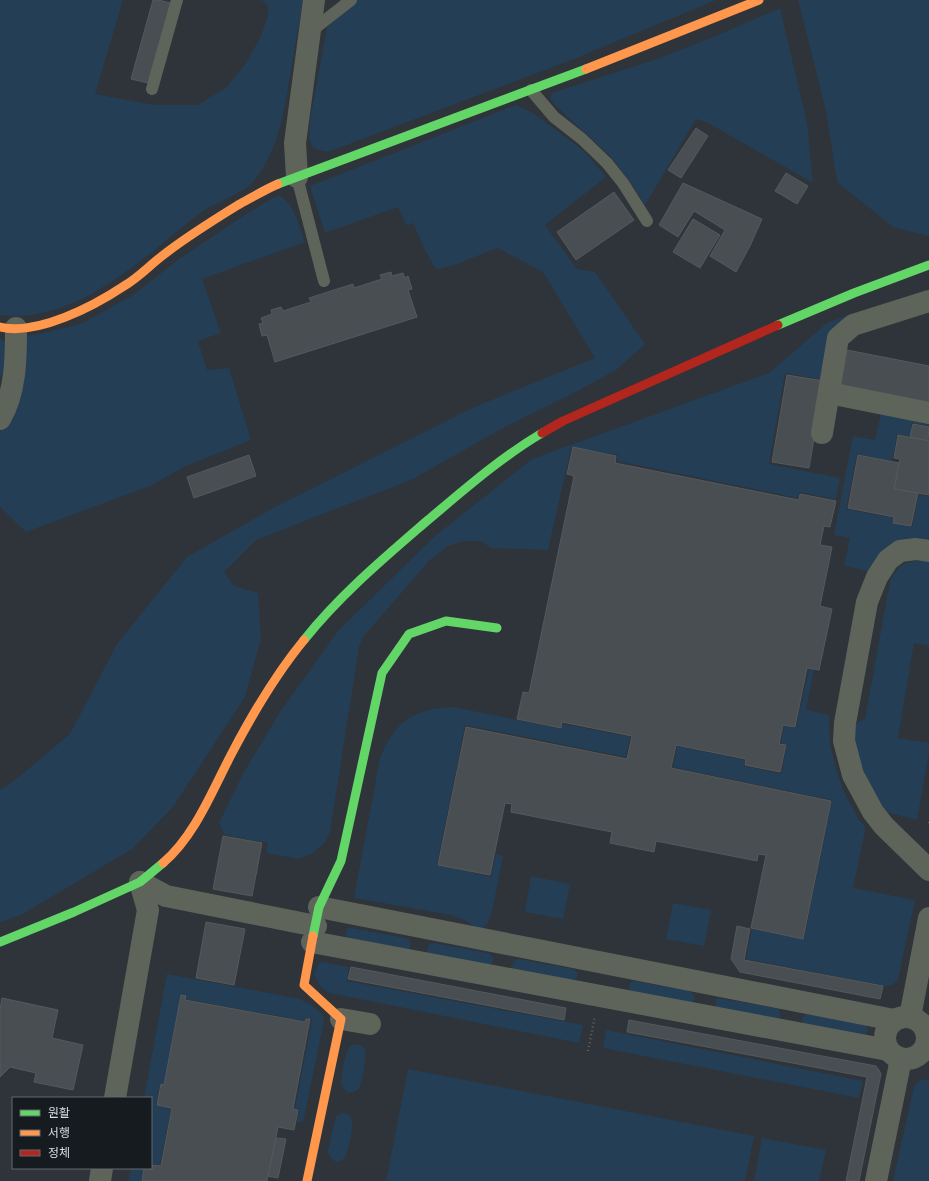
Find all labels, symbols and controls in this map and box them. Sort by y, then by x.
legend [12,1097,152,1169]
text: 원활 [48,1106,70,1120]
text: 서행 [48,1126,70,1140]
text: 정체 [48,1146,70,1160]

